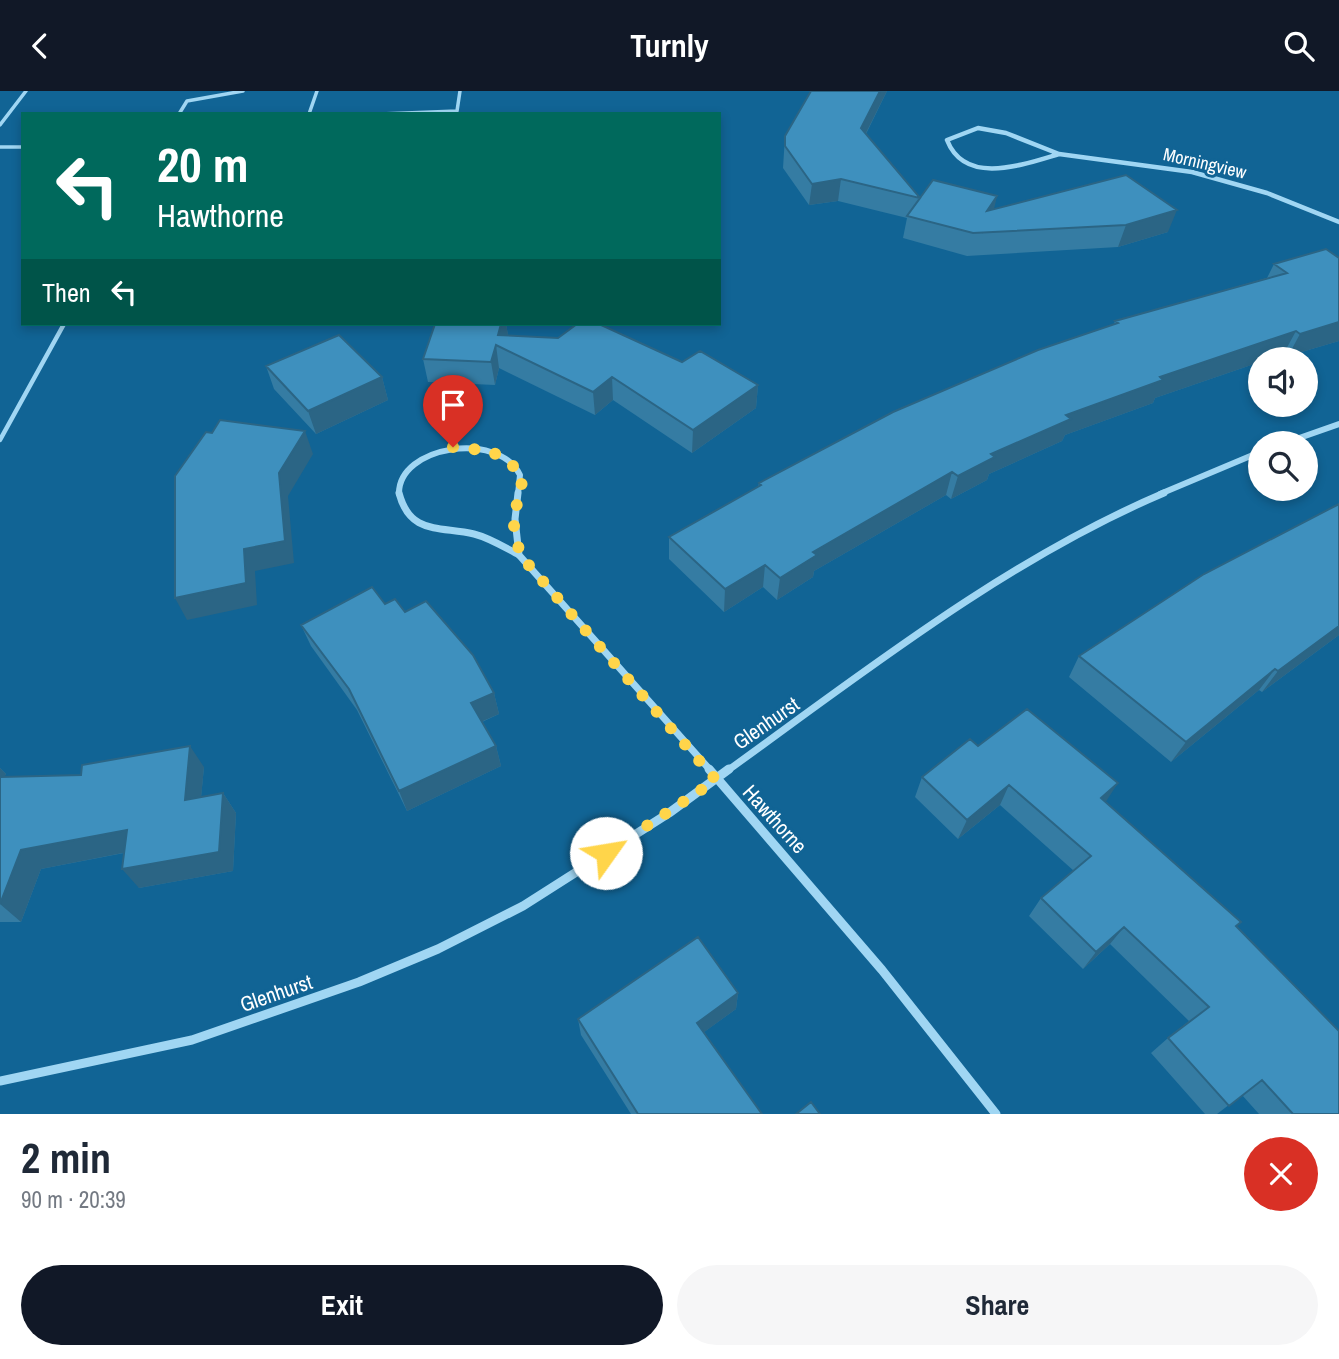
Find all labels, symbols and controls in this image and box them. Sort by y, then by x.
text: Turnly [630,24,709,67]
icon: back [21,27,59,65]
icon: search [1280,27,1318,65]
text: 20 m [157,131,249,197]
icon: left [42,140,133,231]
street label: Morningview [1161,141,1249,185]
text: Hawthorne [157,194,284,237]
icon: left [105,273,143,311]
text: Then [42,275,91,310]
map controls [1248,347,1318,501]
button: sound [1248,347,1318,417]
pin [423,375,483,447]
icon: arrive [434,386,472,424]
button: search [1248,431,1318,501]
street label: Glenhurst [727,690,805,756]
street label: Hawthorne [736,778,814,860]
position arrow [569,816,643,890]
street label: Glenhurst [236,967,316,1019]
text: 2 min [21,1130,111,1186]
button: close [1244,1137,1318,1211]
text: 90 m · 20:39 [21,1184,126,1215]
button: Exit [21,1265,663,1345]
button: Share [677,1265,1318,1345]

